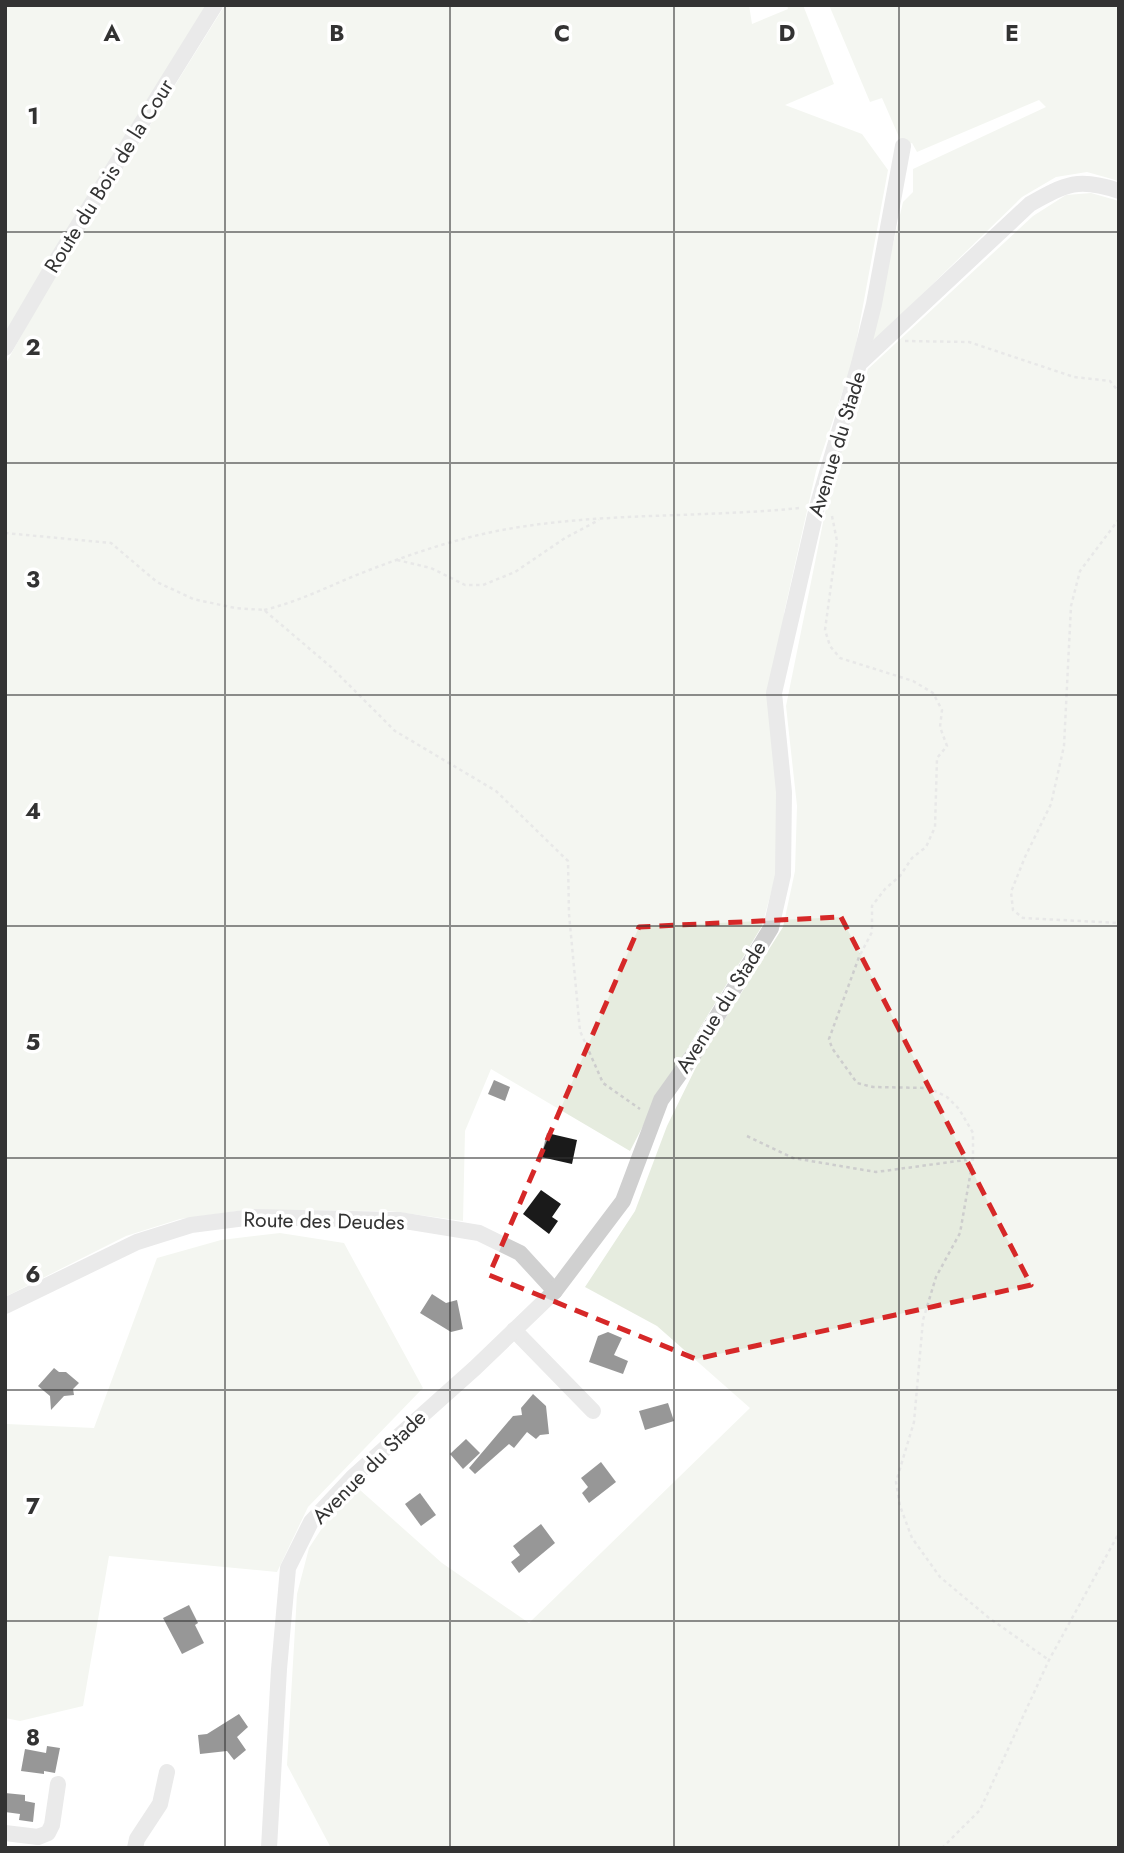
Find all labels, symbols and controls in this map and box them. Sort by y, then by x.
text: A [103,16,121,50]
text: B [329,16,345,50]
text: C [554,16,570,50]
text: D [779,16,796,50]
text: E [1005,16,1019,50]
street label: Route du Bois de la Cour [37,73,181,279]
text: 1 [27,99,39,133]
text: 2 [25,330,41,364]
street label: Avenue du Stade [801,368,873,520]
text: 3 [26,562,40,596]
text: 4 [25,794,41,828]
street label: Avenue du Stade [668,935,774,1079]
text: 5 [26,1025,40,1059]
street label: Route des Deudes [243,1205,405,1237]
text: 6 [25,1257,41,1291]
street label: Avenue du Stade [305,1403,433,1531]
text: 7 [26,1489,40,1523]
text: 8 [26,1720,40,1754]

